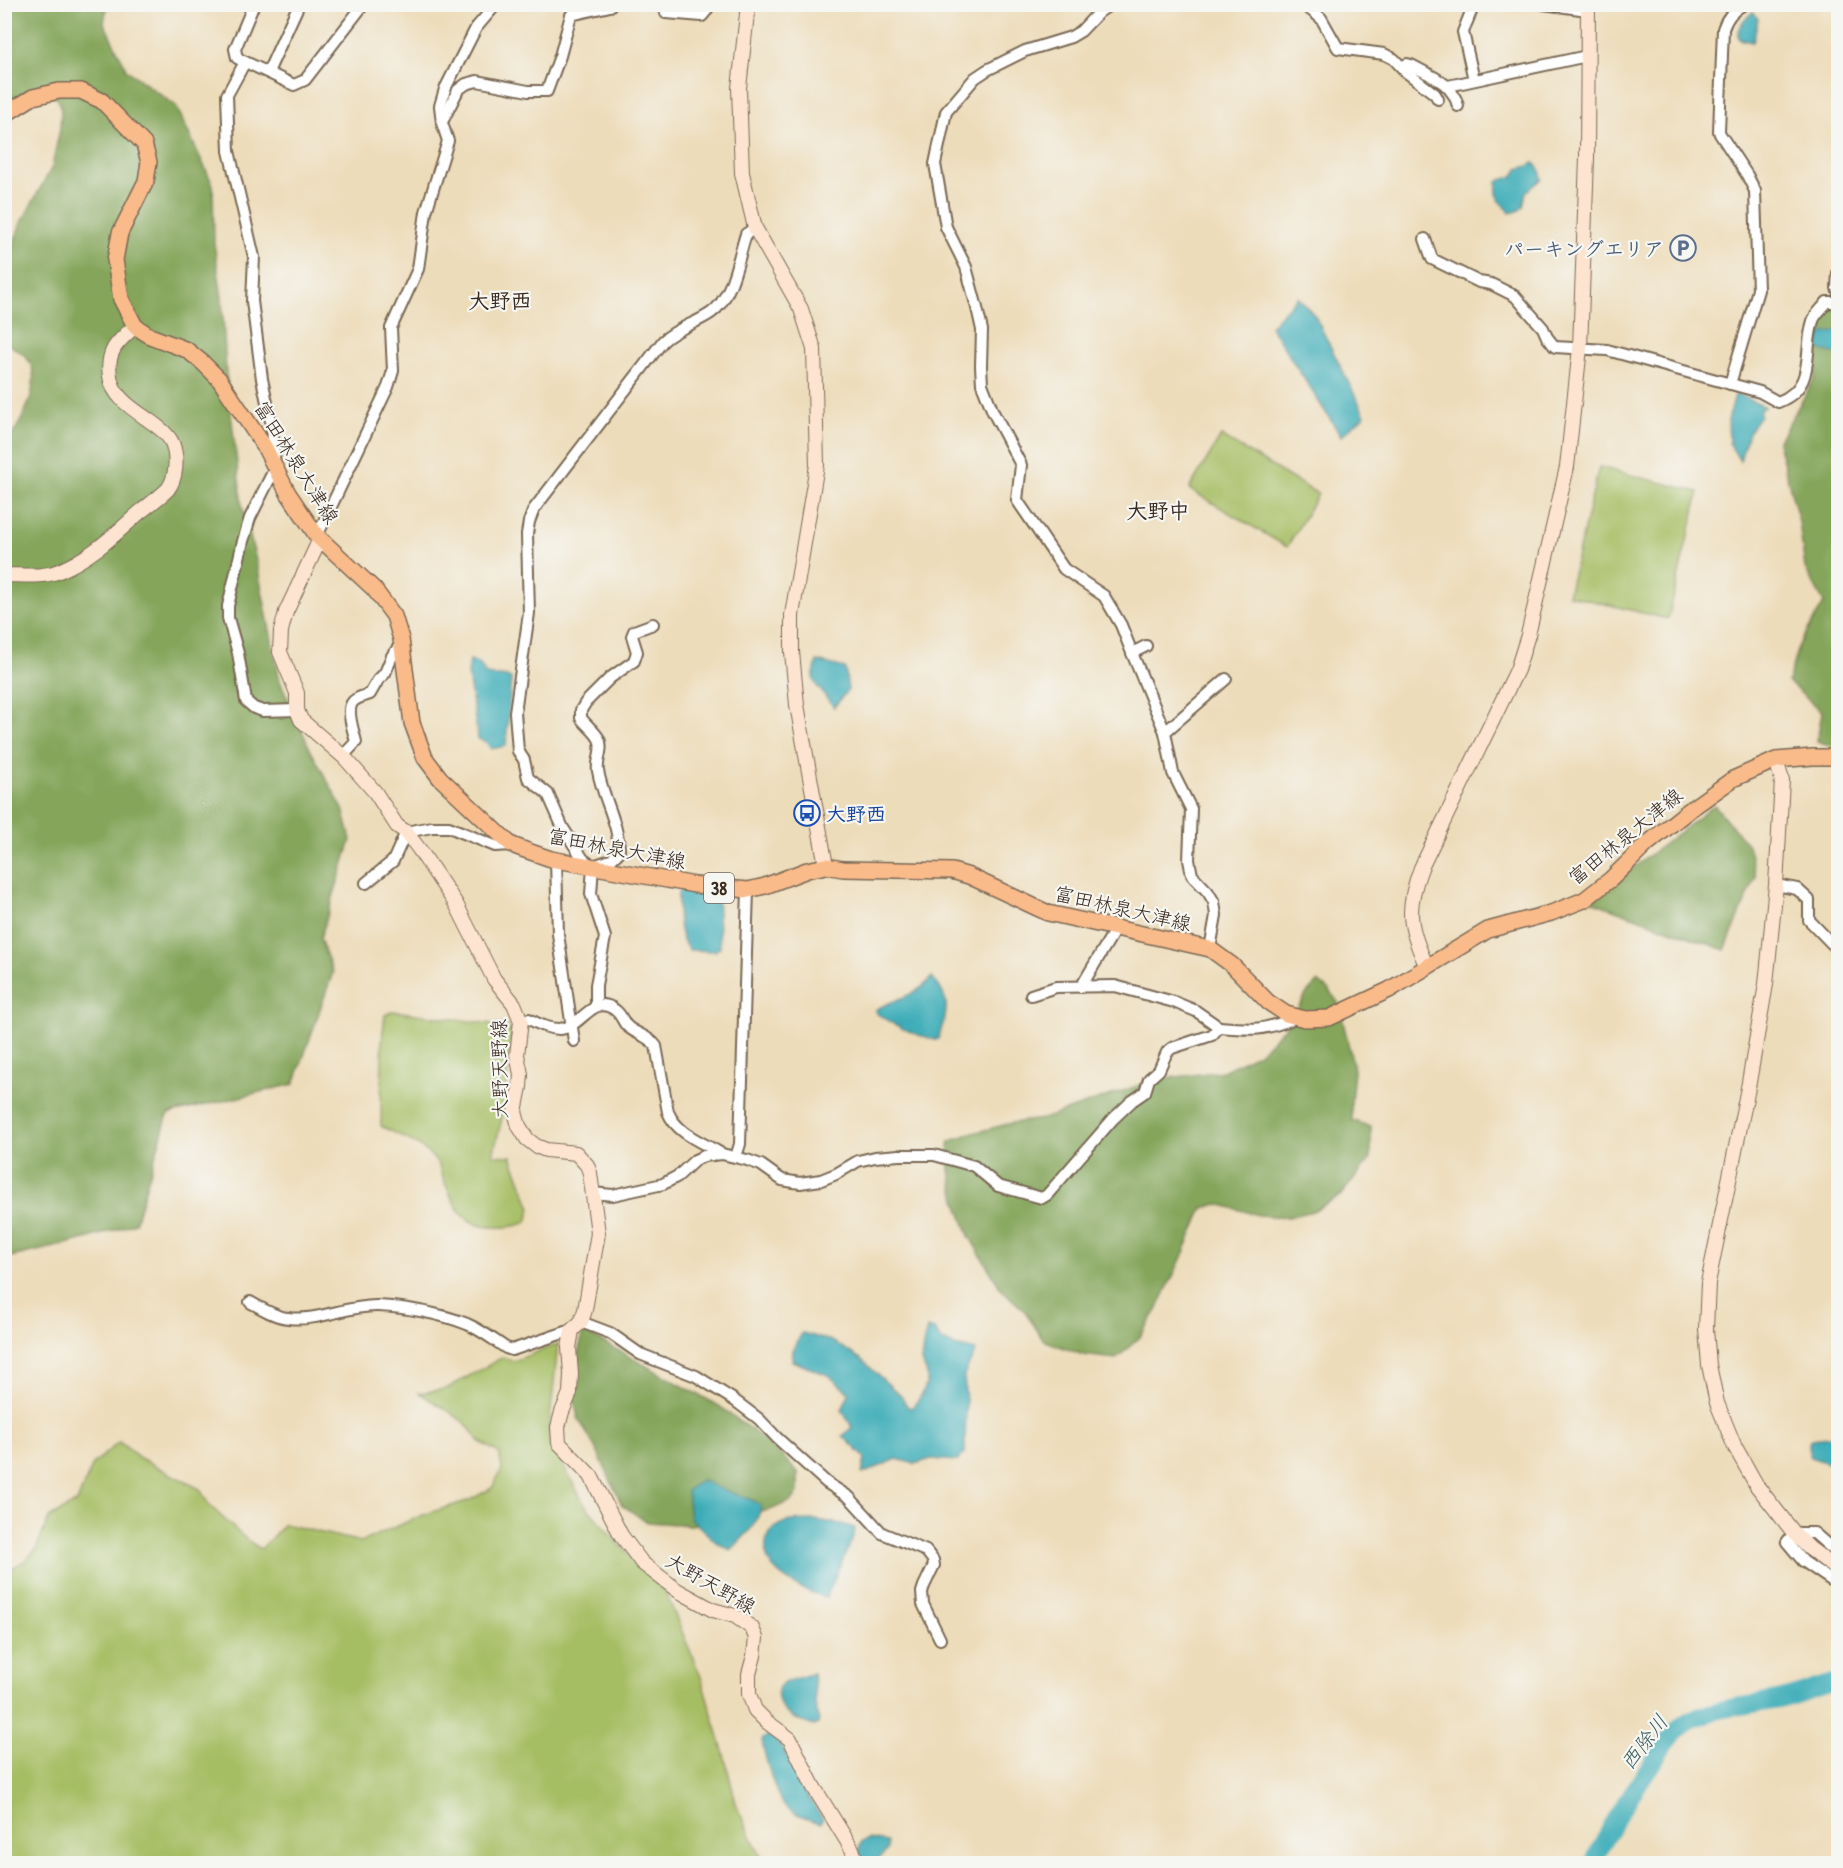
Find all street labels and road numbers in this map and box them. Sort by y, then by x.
street label: 富田林泉大津線 [248,395,346,529]
street label: 富田林泉大津線 [1562,781,1688,891]
street label: 富田林泉大津線 [546,821,688,875]
road number: 38 [704,873,734,903]
street label: 富田林泉大津線 [1052,879,1194,937]
street label: 大野天野線 [485,1019,513,1119]
street label: 大野天野線 [661,1546,761,1620]

